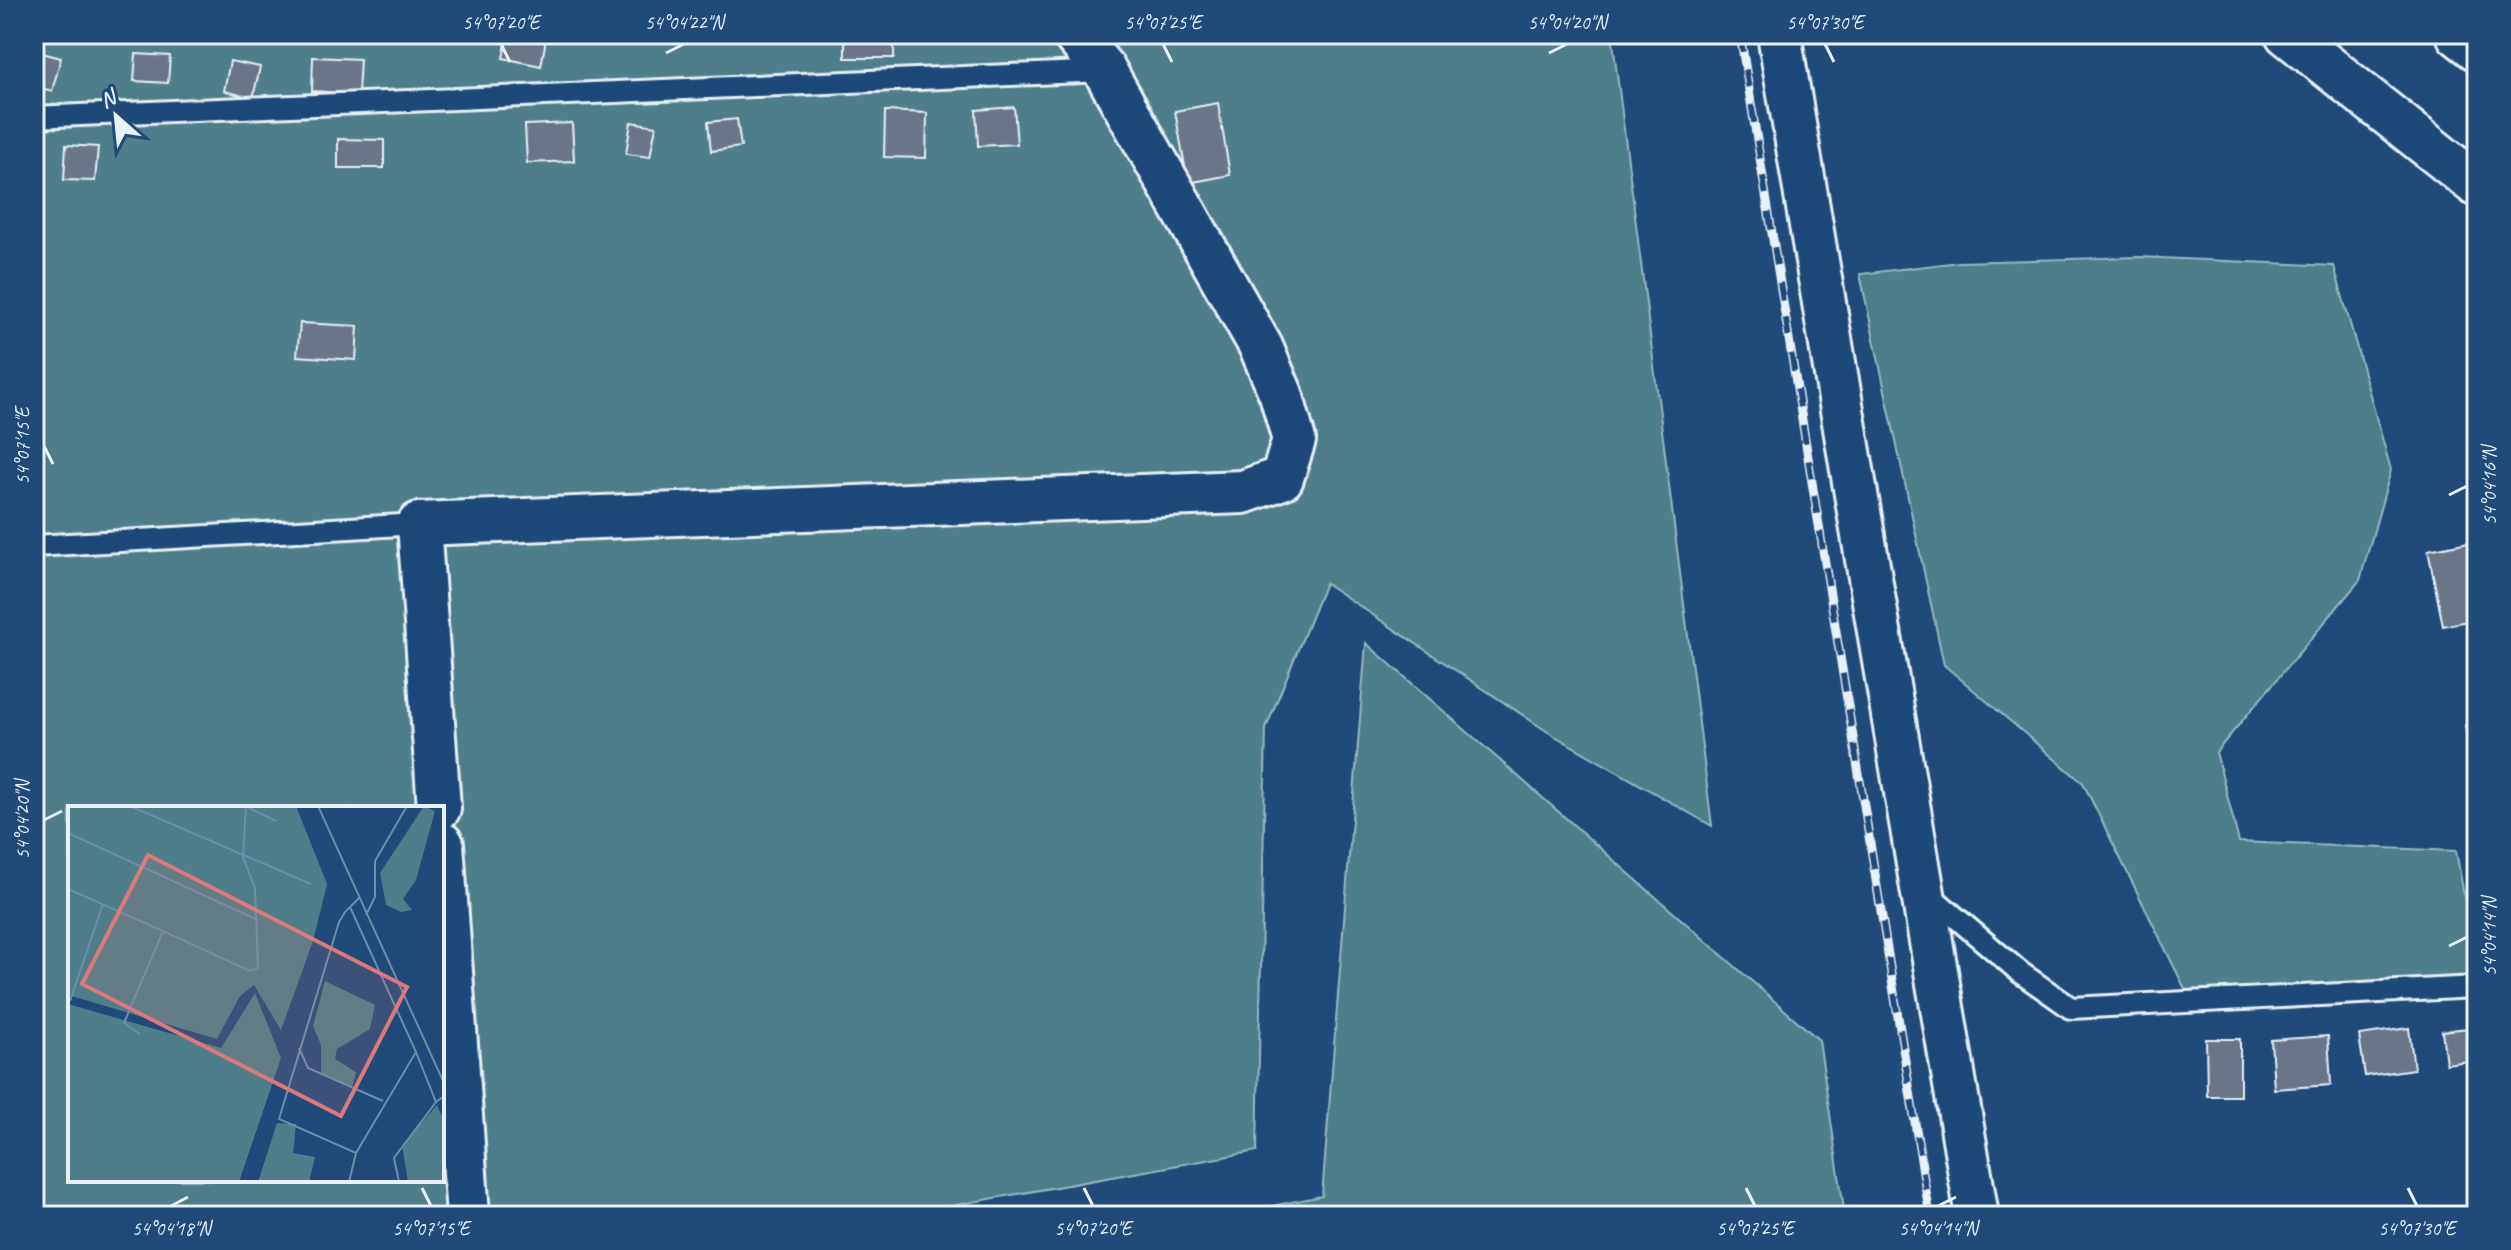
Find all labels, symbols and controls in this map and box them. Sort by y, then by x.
text: 54°07'20"E [462,10,542,35]
text: 54°04'22"N [645,10,726,35]
text: 54°07'25"E [1124,10,1204,35]
text: 54°04'20"N [1528,10,1609,35]
text: 54°07'30"E [1786,10,1866,35]
north arrow [76,76,156,156]
text: N [95,82,123,115]
text: 54°07'15"E [10,405,35,485]
text: 54°04'16"N [2477,444,2502,525]
text: 54°04'20"N [10,778,35,859]
inset map [68,806,444,1182]
text: 54°04'14"N [2477,895,2502,976]
text: 54°04'18"N [132,1216,213,1241]
text: 54°07'15"E [392,1216,472,1241]
text: 54°07'20"E [1054,1216,1134,1241]
text: 54°07'25"E [1716,1216,1796,1241]
text: 54°04'14"N [1899,1216,1980,1241]
text: 54°07'30"E [2378,1216,2458,1241]

